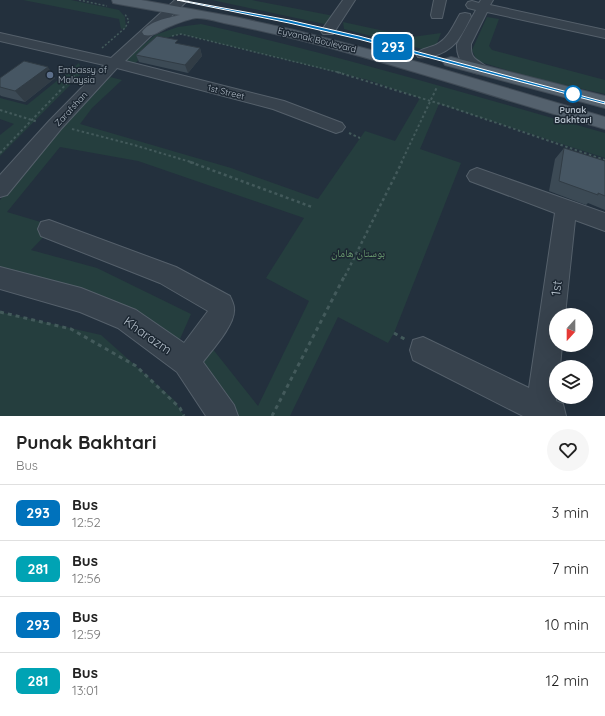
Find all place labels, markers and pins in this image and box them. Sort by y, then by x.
place label: Embassy of Malaysia [58,64,108,85]
marker: Embassy of Malaysia [45,70,55,80]
marker: Punak Bakhtari [564,85,582,103]
place label: Punak Bakhtari [554,104,592,125]

